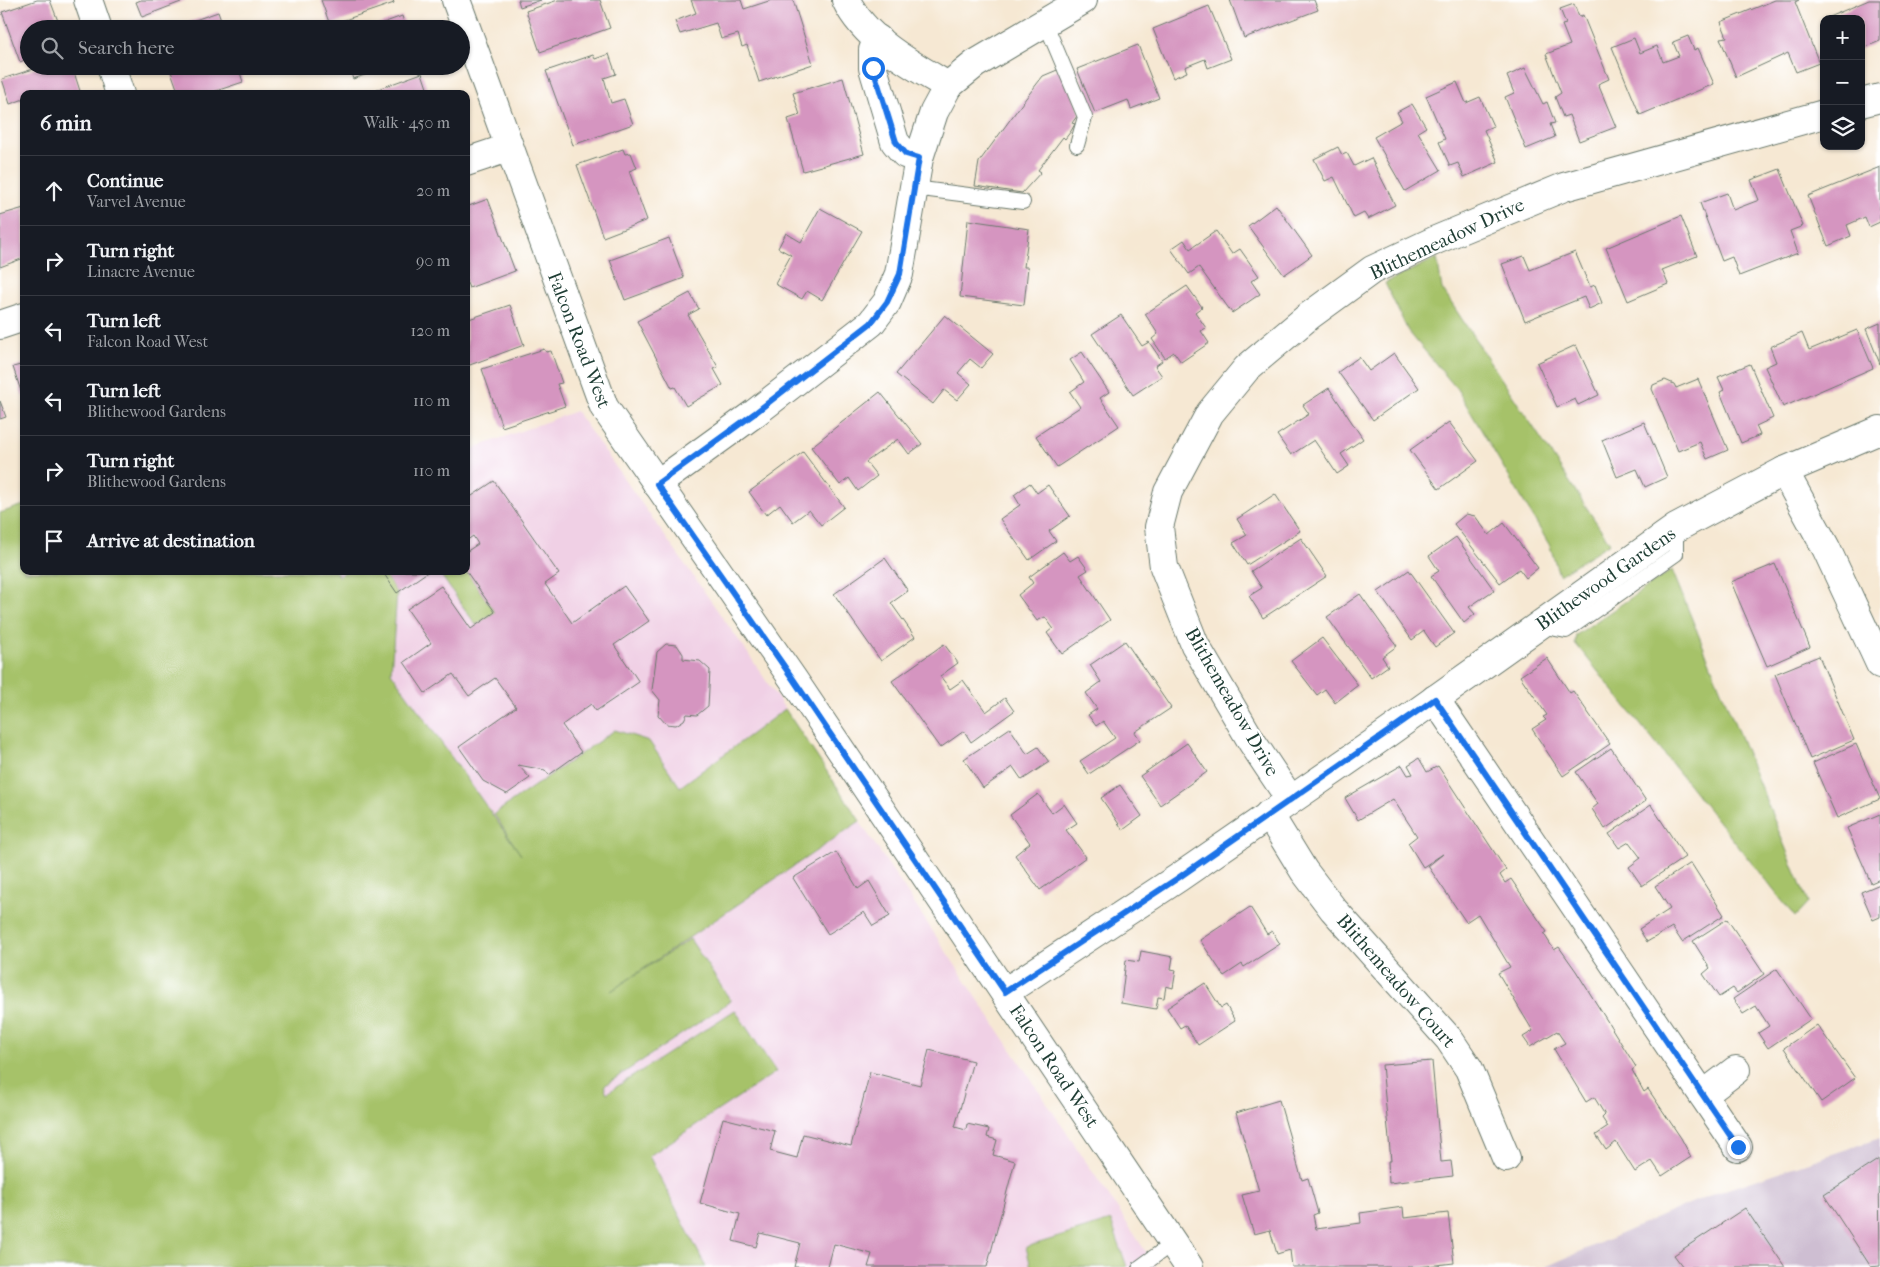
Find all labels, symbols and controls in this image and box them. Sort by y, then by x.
map controls [1820,15,1865,150]
button: + [1820,15,1865,60]
search box [20,20,470,75]
icon: search [38,34,66,62]
text: Search here [78,37,174,59]
route start [862,57,885,80]
button: − [1820,60,1865,105]
button: layers [1820,105,1865,150]
text: 6 min [40,111,92,135]
text: Walk · 450 m [364,113,450,132]
text: Continue [87,170,163,192]
icon: ahead [40,177,68,205]
text: 20 m [416,181,450,200]
text: Varvel Avenue [87,192,186,211]
street label: Blithemeadow Drive [1366,194,1528,284]
text: Turn right [87,240,174,262]
icon: right [40,247,68,275]
text: 90 m [416,251,450,270]
text: Linacre Avenue [87,262,195,281]
street label: Falcon Road West [543,269,615,411]
text: Turn left [87,310,161,332]
icon: left [40,317,68,345]
text: 120 m [411,321,450,340]
text: Falcon Road West [87,332,208,351]
text: Turn left [87,380,161,402]
icon: left [40,387,68,415]
text: 110 m [413,391,450,410]
text: Blithewood Gardens [87,402,226,421]
text: Turn right [87,450,174,472]
icon: right [40,457,68,485]
text: 110 m [413,461,450,480]
text: Blithewood Gardens [87,472,226,491]
street label: Blithewood Gardens [1532,523,1680,635]
icon: arrive [40,527,68,555]
text: Arrive at destination [87,530,255,552]
street label: Blithemeadow Drive [1180,624,1284,780]
street label: Blithemeadow Court [1332,910,1460,1052]
street label: Falcon Road West [1005,1000,1103,1132]
route end [1727,1136,1750,1159]

